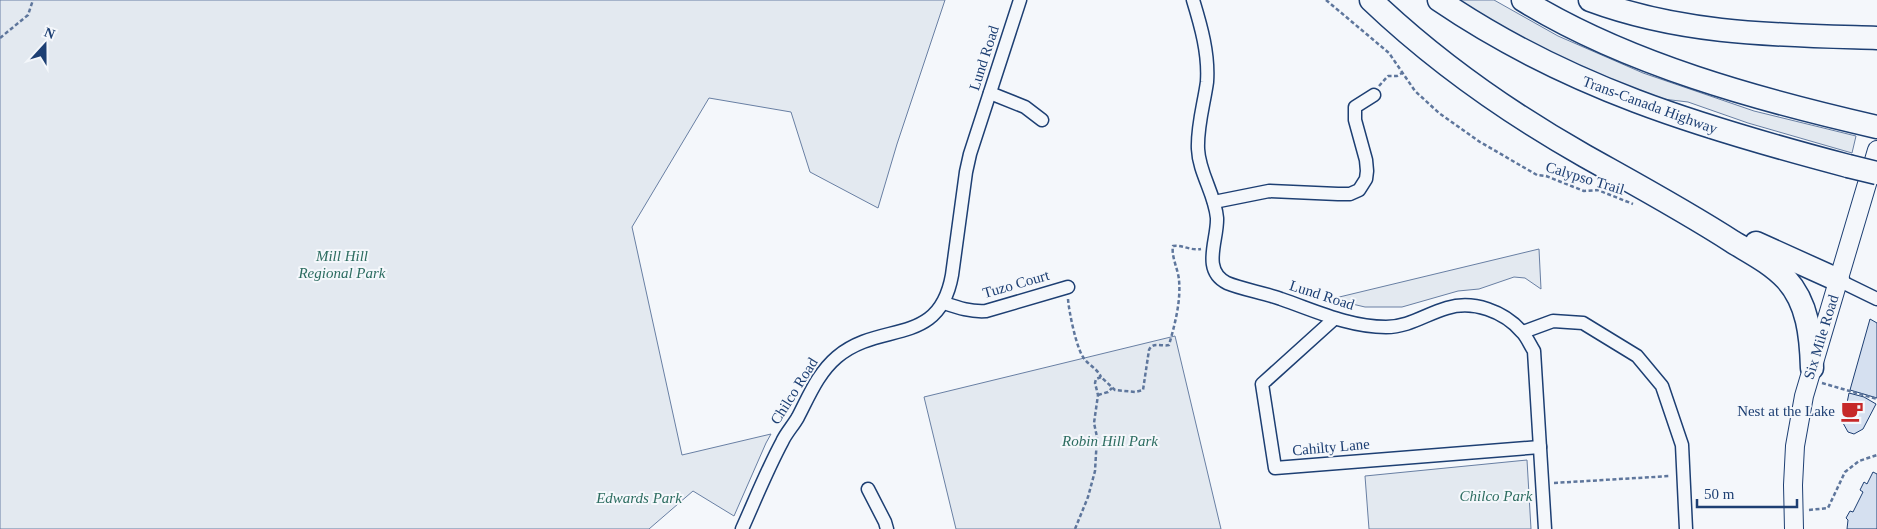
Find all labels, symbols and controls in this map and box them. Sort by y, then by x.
north arrow [20,20,70,70]
street label: Lund Road [966,23,1002,92]
text: N [42,25,57,42]
street label: Trans-Canada Highway [1580,73,1720,137]
street label: Calypso Trail [1544,158,1626,198]
park label: Mill Hill Regional Park [297,248,386,281]
street label: Tuzo Court [981,267,1052,301]
street label: Lund Road [1288,277,1357,313]
street label: Six Mile Road [1801,292,1842,381]
street label: Chilco Road [767,354,821,427]
cafe icon: Nest at the Lake [1839,398,1865,424]
place label: Nest at the Lake [1737,403,1835,419]
park label: Robin Hill Park [1061,433,1158,449]
street label: Cahilty Lane [1291,436,1371,458]
scale bar [1697,476,1797,508]
text: 50 m [1704,486,1735,502]
park label: Chilco Park [1460,488,1533,504]
park label: Edwards Park [595,490,682,506]

